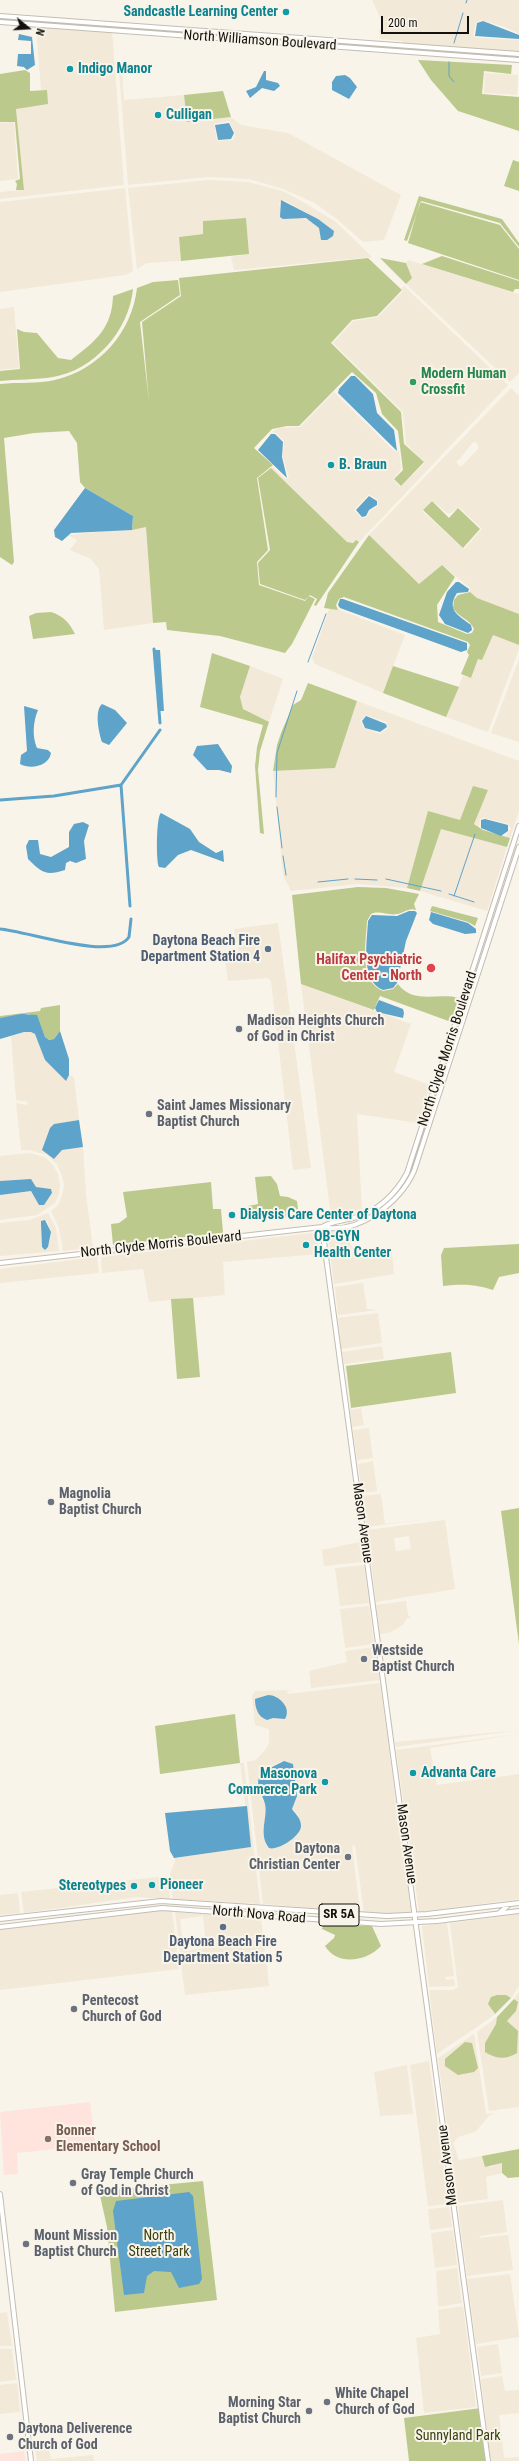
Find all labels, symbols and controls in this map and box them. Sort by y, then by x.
place label: Sandcastle Learning Center [123,4,278,20]
marker: Sandcastle Learning Center [281,7,291,17]
north arrow [8,8,48,48]
scale bar [383,8,471,34]
text: 200 m [388,16,418,30]
text: N [33,27,47,37]
street label: North Williamson Boulevard [183,27,337,55]
place label: Indigo Manor [78,61,152,77]
marker: Indigo Manor [65,64,75,74]
place label: Culligan [166,107,212,123]
marker: Culligan [153,110,163,120]
place label: Modern Human Crossfit [421,366,506,398]
marker: Modern Human Crossfit [408,377,418,387]
place label: B. Braun [339,457,387,473]
marker: B. Braun [326,460,336,470]
place label: Daytona Beach Fire Department Station 4 [141,933,260,966]
marker: Daytona Beach Fire Department Station 4 [263,944,273,954]
place label: Halifax Psychiatric Center - North [316,952,422,984]
marker: Halifax Psychiatric Center - North [425,962,437,974]
street label: North Clyde Morris Boulevard [415,969,481,1129]
place label: Madison Heights Church of God in Christ [247,1013,384,1046]
marker: Madison Heights Church of God in Christ [234,1024,244,1034]
place label: Saint James Missionary Baptist Church [157,1098,291,1130]
marker: Saint James Missionary Baptist Church [144,1109,154,1119]
place label: Dialysis Care Center of Daytona [240,1207,417,1223]
marker: Dialysis Care Center of Daytona [227,1210,237,1220]
street label: North Clyde Morris Boulevard [80,1228,242,1262]
place label: OB-GYN Health Center [314,1229,391,1262]
marker: OB-GYN Health Center [301,1240,311,1250]
street label: Mason Avenue [348,1482,376,1564]
place label: Magnolia Baptist Church [59,1486,142,1518]
marker: Magnolia Baptist Church [46,1497,56,1507]
place label: Westside Baptist Church [372,1643,455,1676]
marker: Westside Baptist Church [359,1654,369,1664]
place label: Advanta Care [421,1765,496,1781]
place label: Masonova Commerce Park [228,1766,317,1798]
marker: Advanta Care [408,1768,418,1778]
marker: Masonova Commerce Park [320,1777,330,1787]
street label: Mason Avenue [392,1803,420,1885]
place label: Daytona Christian Center [249,1841,340,1874]
marker: Daytona Christian Center [343,1852,353,1862]
place label: Pioneer [160,1877,203,1893]
place label: Stereotypes [59,1878,126,1894]
marker: Pioneer [147,1880,157,1890]
marker: Stereotypes [129,1881,139,1891]
street label: North Nova Road [211,1903,307,1927]
road number: SR 5A [319,1904,359,1926]
marker: Daytona Beach Fire Department Station 5 [218,1922,228,1932]
place label: Daytona Beach Fire Department Station 5 [163,1934,283,1966]
place label: Pentecost Church of God [82,1993,162,2026]
marker: Pentecost Church of God [69,2004,79,2014]
place label: Bonner Elementary School [56,2123,161,2156]
street label: Mason Avenue [435,2124,461,2206]
marker: Bonner Elementary School [43,2134,53,2144]
place label: Gray Temple Church of God in Christ [81,2167,194,2200]
marker: Gray Temple Church of God in Christ [68,2178,78,2188]
place label: Mount Mission Baptist Church [34,2228,117,2260]
park label: North Street Park [129,2228,189,2260]
marker: Mount Mission Baptist Church [21,2239,31,2249]
place label: White Chapel Church of God [335,2386,415,2418]
place label: Morning Star Baptist Church [218,2395,301,2428]
marker: White Chapel Church of God [322,2397,332,2407]
marker: Morning Star Baptist Church [304,2406,314,2416]
place label: Daytona Deliverence Church of God [18,2421,132,2454]
park label: Sunnyland Park [415,2428,501,2444]
marker: Daytona Deliverence Church of God [5,2432,15,2442]

